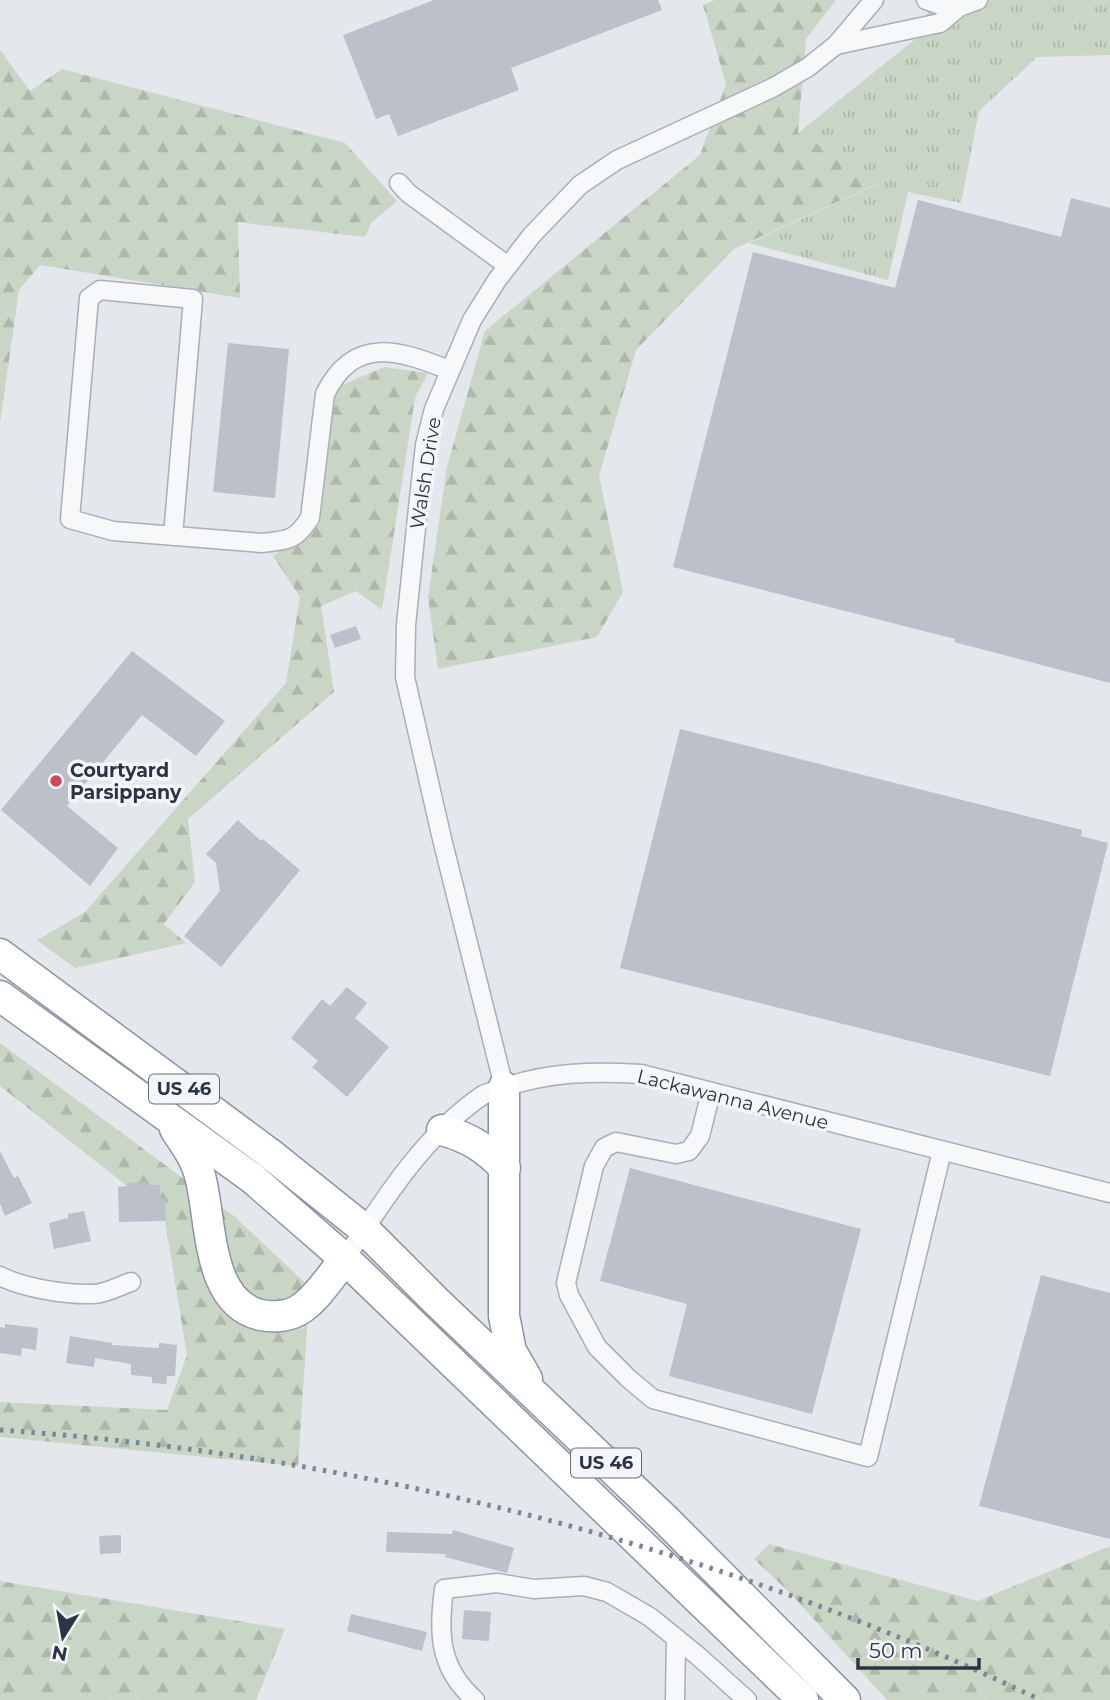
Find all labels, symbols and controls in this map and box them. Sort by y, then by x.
street label: Walsh Drive [405,415,446,531]
place label: Courtyard Parsippany [70,759,182,804]
marker: Courtyard Parsippany [48,773,64,789]
street label: Lackawanna Avenue [635,1065,831,1134]
road number: US 46 [149,1074,219,1104]
road number: US 46 [571,1448,641,1478]
north arrow [28,1602,98,1672]
scale bar [858,1626,979,1670]
text: 50 m [869,1638,923,1663]
text: N [50,1640,70,1666]

